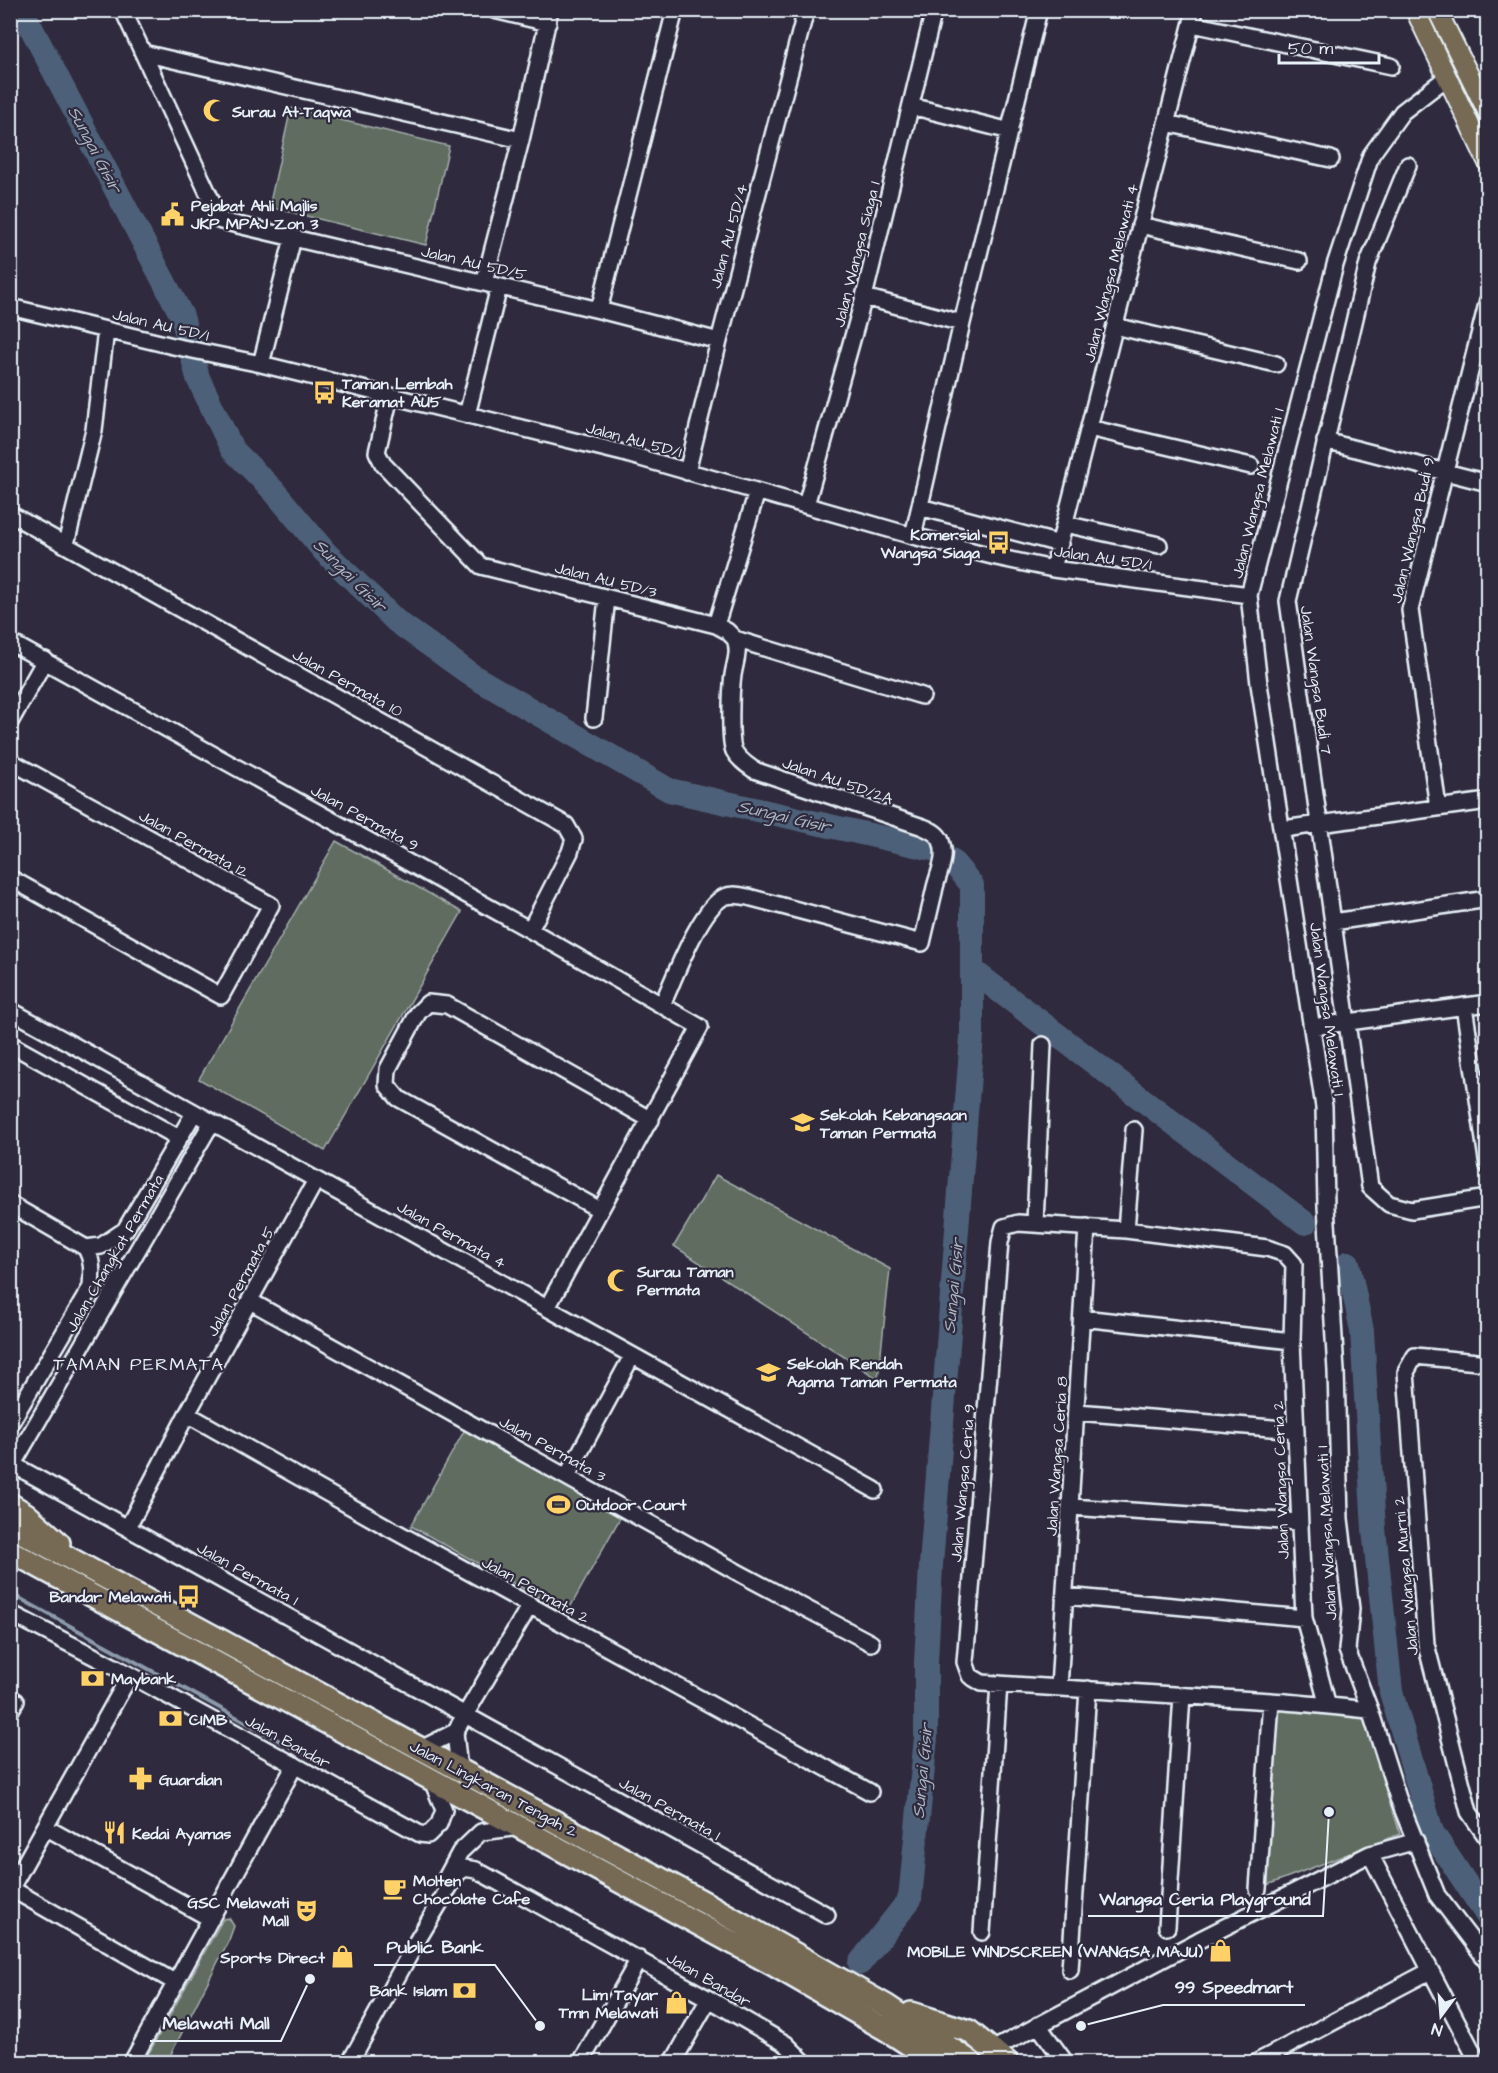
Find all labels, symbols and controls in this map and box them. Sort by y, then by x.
scale bar [1279,27,1380,65]
text: 50 m [1288,36,1333,61]
mosque icon: Surau At-Taqwa [201,98,227,124]
water label: Sungai Gisir [60,101,129,199]
place label: Surau At-Taqwa [231,101,352,123]
street label: Jalan Wangsa Siaga 1 [828,179,887,330]
street label: Jalan Wangsa Melawati 4 [1078,181,1145,365]
street label: Jalan AU 5D/4 [704,182,753,291]
place label: Pejabat Ahli Majlis JKP MPAJ Zon 3 [190,195,319,235]
public building icon: Pejabat Ahli Majlis JKP MPAJ Zon 3 [160,201,186,227]
street label: Jalan AU 5D/5 [419,240,529,286]
street label: Jalan AU 5D/1 [110,303,211,347]
place label: Taman Lembah Keramat AU5 [341,373,453,413]
bus stop icon: Taman Lembah Keramat AU5 [311,379,337,405]
street label: Jalan Wangsa Melawati 1 [1226,406,1291,581]
street label: Jalan AU 5D/1 [583,417,684,463]
street label: Jalan Wangsa Budi 9 [1385,455,1441,606]
place label: Komersial Wangsa Siaga [880,524,981,566]
bus stop icon: Komersial Wangsa Siaga [985,530,1011,556]
water label: Sungai Gisir [307,533,394,620]
street label: Jalan AU 5D/1 [1053,540,1153,576]
street label: Jalan AU 5D/3 [552,557,659,603]
street label: Jalan Wangsa Budi 7 [1294,604,1337,756]
street label: Jalan Permata 10 [288,643,407,722]
street label: Jalan AU 5D/2A [779,752,896,810]
street label: Jalan Permata 9 [307,779,422,857]
water label: Sungai Gisir [735,794,835,841]
street label: Jalan Permata 12 [135,805,252,883]
street label: Jalan Wangsa Melawati 1 [1303,921,1350,1097]
place label: Sekolah Kebangsaan Taman Permata [819,1104,967,1144]
school or university icon: Sekolah Kebangsaan Taman Permata [789,1110,815,1136]
street label: Jalan Changkat Permata [61,1170,170,1337]
street label: Jalan Permata 4 [393,1196,510,1274]
street label: Jalan Permata 5 [202,1222,280,1340]
water label: Sungai Gisir [937,1236,971,1335]
place label: Surau Taman Permata [636,1261,734,1301]
mosque icon: Surau Taman Permata [606,1267,632,1293]
district label: TAMAN PERMATA [53,1352,225,1377]
place label: Sekolah Rendah Agama Taman Permata [786,1353,958,1395]
school or university icon: Sekolah Rendah Agama Taman Permata [756,1359,782,1385]
street label: Jalan Wangsa Ceria 8 [1040,1376,1075,1537]
street label: Jalan Wangsa Ceria 2 [1267,1400,1296,1560]
street label: Jalan Wangsa Ceria 9 [945,1403,982,1563]
street label: Jalan Permata 3 [495,1410,610,1487]
street label: Jalan Wangsa Melawati 1 [1311,1445,1344,1621]
sports icon: Outdoor Court [545,1491,571,1517]
place label: Outdoor Court [576,1494,687,1516]
street label: Jalan Wangsa Murni 2 [1388,1495,1425,1656]
street label: Jalan Permata 1 [193,1537,302,1611]
street label: Jalan Permata 2 [478,1551,593,1629]
bus stop icon: Bandar Melawati [176,1583,202,1609]
place label: Bandar Melawati [49,1586,172,1608]
bank icon: Maybank [80,1665,106,1691]
place label: Maybank [111,1668,176,1691]
bank icon: CIMB [158,1706,184,1732]
place label: CIMB [189,1709,228,1731]
street label: Jalan Bandar [241,1709,334,1774]
water label: Sungai Gisir [906,1721,940,1820]
street label: Jalan Lingkaran Tengah 2 [405,1735,581,1843]
pharmacy icon: Guardian [128,1766,154,1792]
place label: Guardian [159,1769,222,1791]
street label: Jalan Permata 1 [615,1772,724,1846]
restaurant icon: Kedai Ayamas [101,1820,127,1846]
place label: Kedai Ayamas [132,1823,231,1846]
place label: Molten Chocolate Cafe [413,1870,531,1910]
cafe icon: Molten Chocolate Cafe [382,1876,408,1902]
callout: Wangsa Ceria Playground [1088,1880,1323,1916]
text: Wangsa Ceria Playground [1098,1887,1311,1913]
place label: GSC Melawati Mall [187,1892,290,1932]
theatre icon: GSC Melawati Mall [294,1898,320,1924]
callout: Public Bank [374,1929,495,1965]
text: Public Bank [387,1935,484,1960]
shop icon: MOBILE WINDSCREEN (WANGSA MAJU) [1208,1938,1234,1964]
place label: MOBILE WINDSCREEN (WANGSA MAJU) [907,1941,1203,1963]
shop icon: Sports Direct [330,1944,356,1970]
place label: Sports Direct [219,1947,326,1969]
street label: Jalan Bandar [662,1947,755,2013]
callout: 99 Speedmart [1163,1969,1305,2005]
text: 99 Speedmart [1175,1975,1294,2000]
bank icon: Bank Islam [452,1977,478,2003]
place label: Bank Islam [370,1980,448,2002]
place label: Lim Tayar Tmn Melawati [558,1984,659,2024]
north arrow [1411,1986,1471,2046]
shop icon: Lim Tayar Tmn Melawati [663,1990,689,2016]
callout: Melawati Mall [150,2005,281,2041]
text: Melawati Mall [162,2011,270,2036]
text: N [1429,2018,1445,2041]

